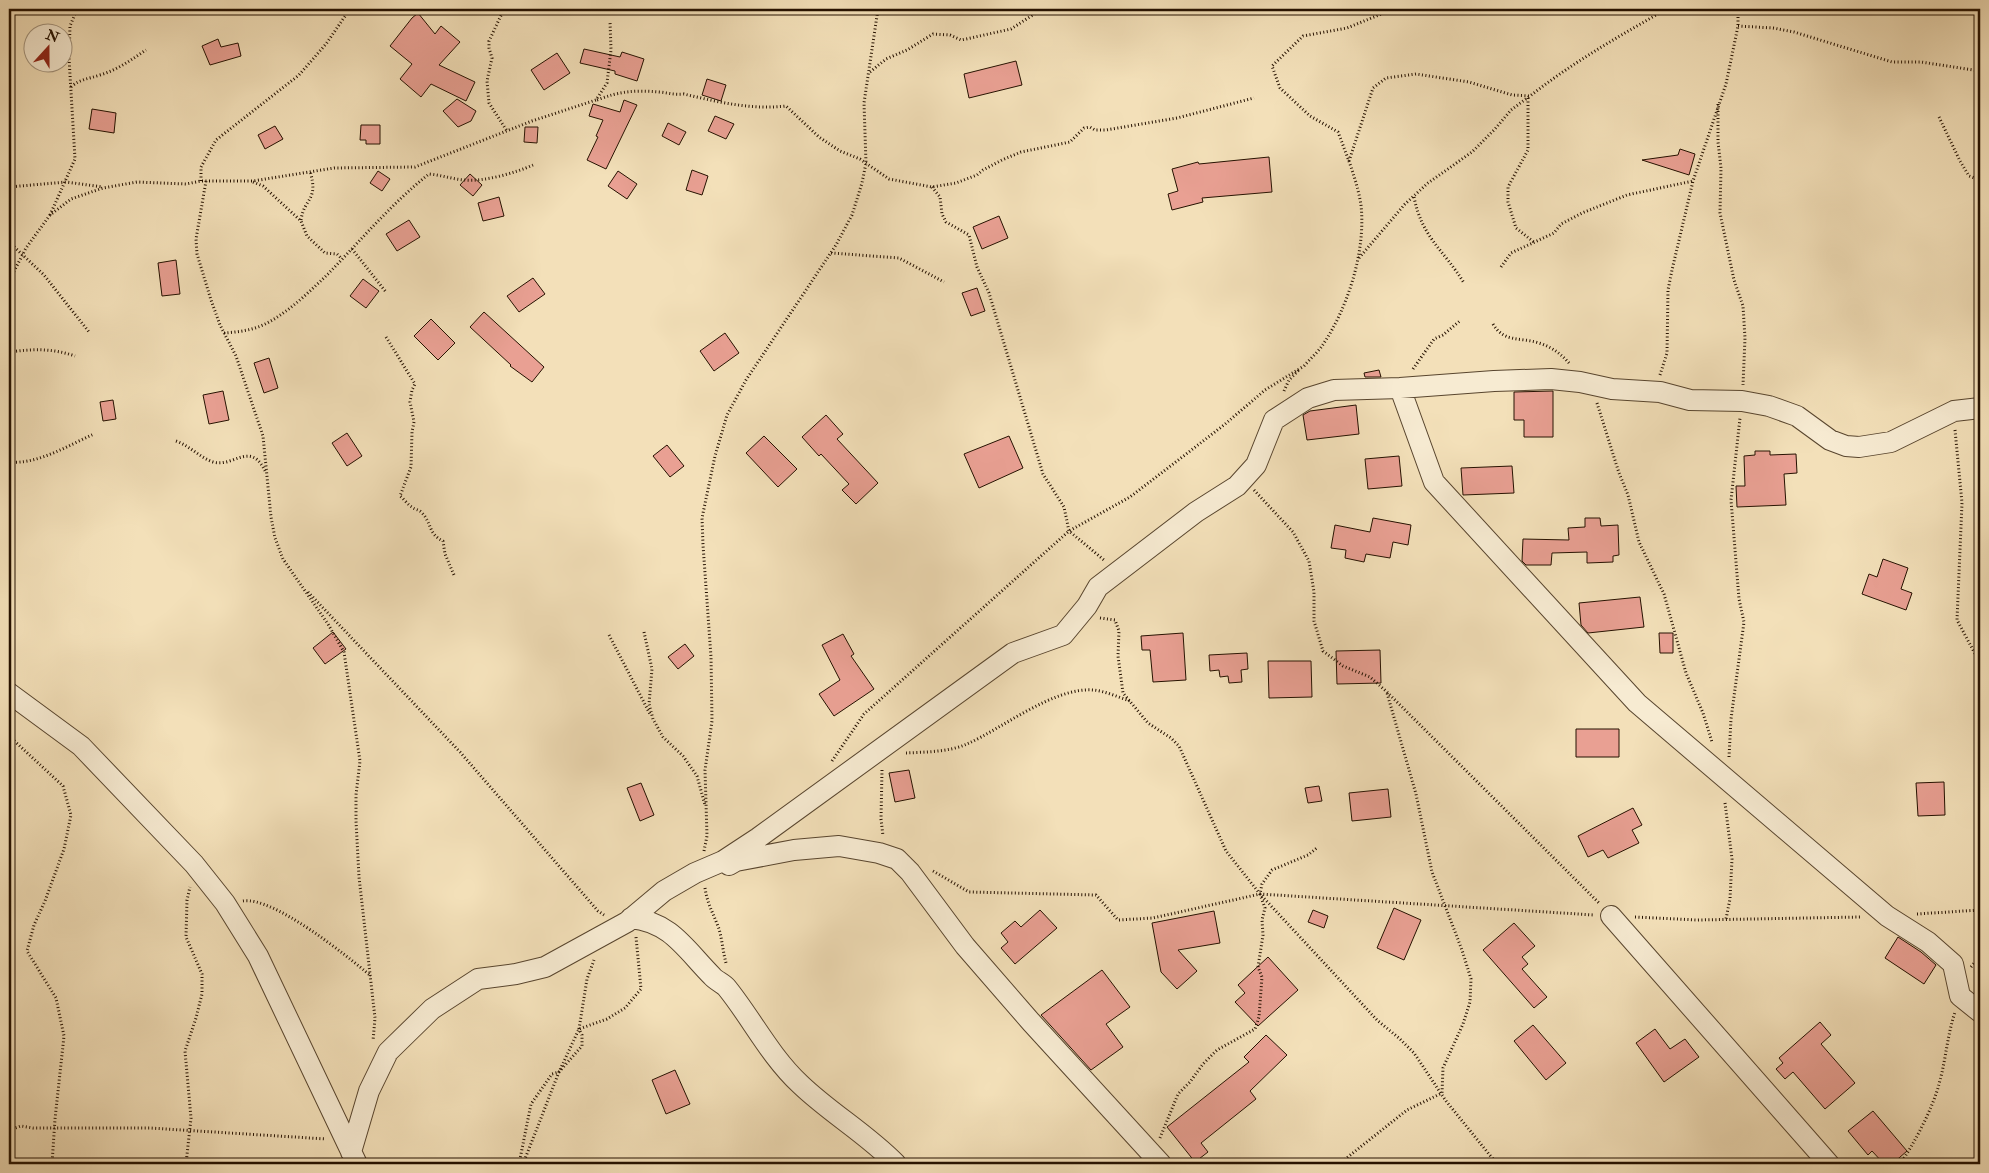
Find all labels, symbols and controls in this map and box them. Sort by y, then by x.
north arrow [22,22,72,72]
text: N [43,26,62,47]

